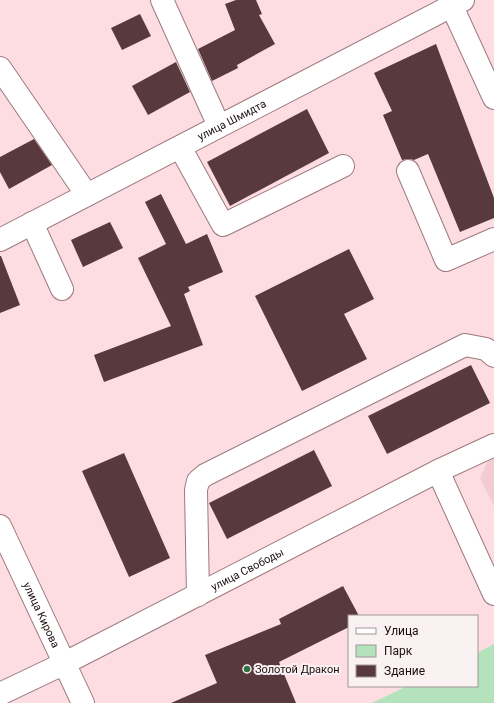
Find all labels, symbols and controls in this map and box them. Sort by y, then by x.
street label: улица Шмидта [195,97,269,143]
street label: улица Свободы [209,546,286,594]
street label: улица Кирова [20,580,62,650]
legend [348,615,478,687]
text: Улица [384,624,419,638]
text: Парк [384,644,413,658]
place label: Золотой Дракон [255,663,340,676]
marker: Золотой Дракон [242,664,252,674]
text: Здание [384,664,425,678]

